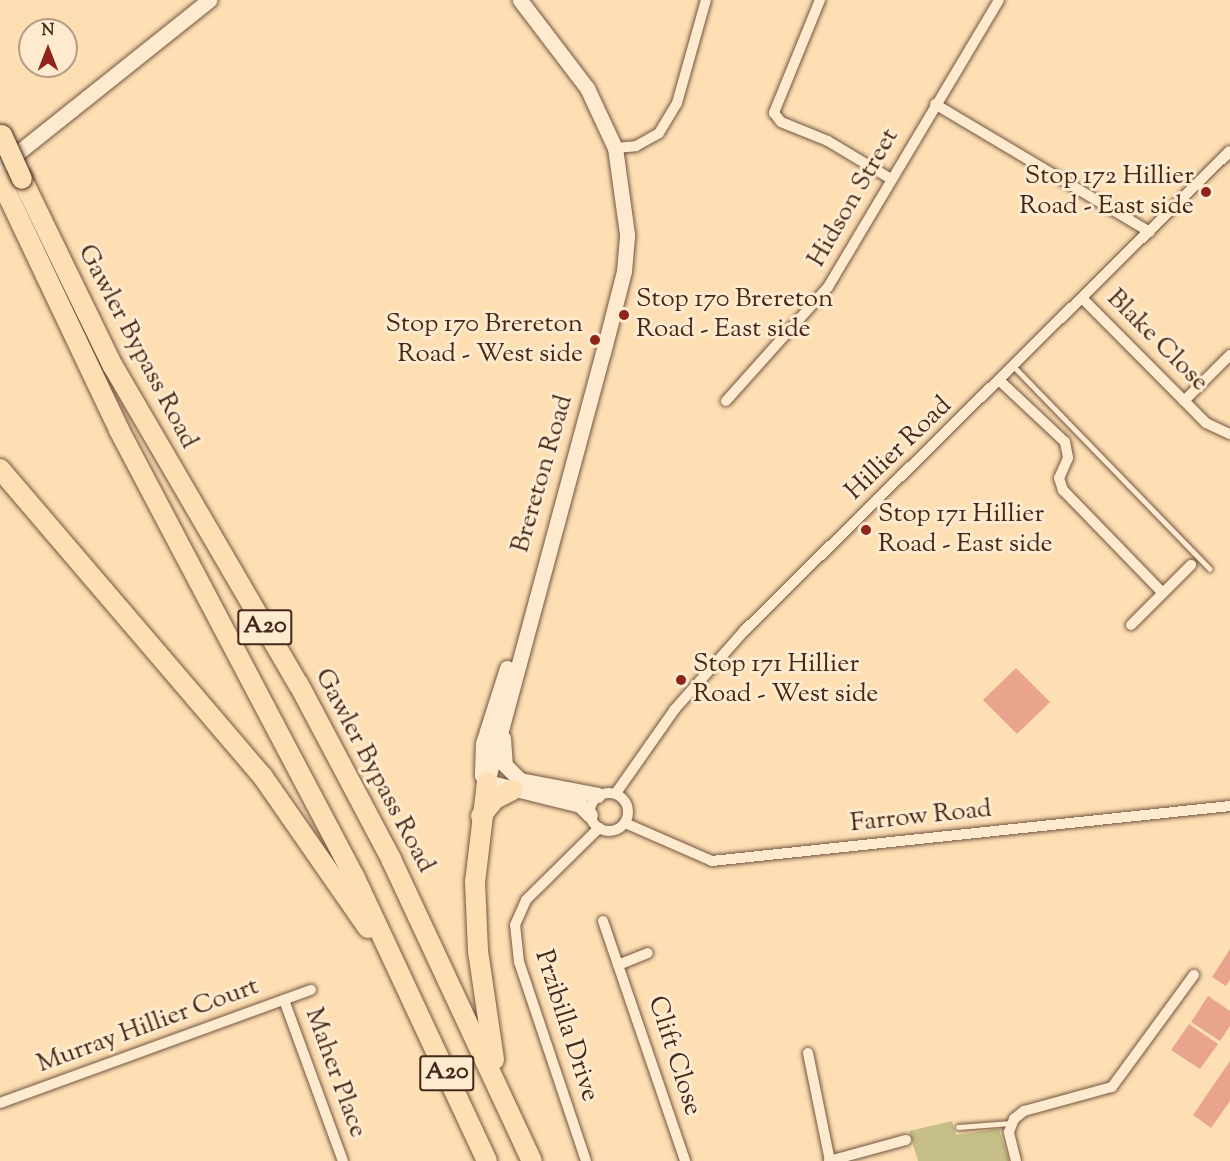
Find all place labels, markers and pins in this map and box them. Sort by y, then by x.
place label: Stop 172 Hillier Road - East side [1019,161,1194,222]
marker: Stop 172 Hillier Road - East side [1199,185,1213,199]
place label: Stop 170 Brereton Road - East side [636,284,833,346]
marker: Stop 170 Brereton Road - East side [617,308,631,322]
place label: Stop 170 Brereton Road - West side [386,309,583,370]
marker: Stop 170 Brereton Road - West side [588,333,602,347]
place label: Stop 171 Hillier Road - East side [878,499,1053,560]
marker: Stop 171 Hillier Road - East side [859,523,873,537]
place label: Stop 171 Hillier Road - West side [693,649,878,710]
marker: Stop 171 Hillier Road - West side [674,673,688,687]

